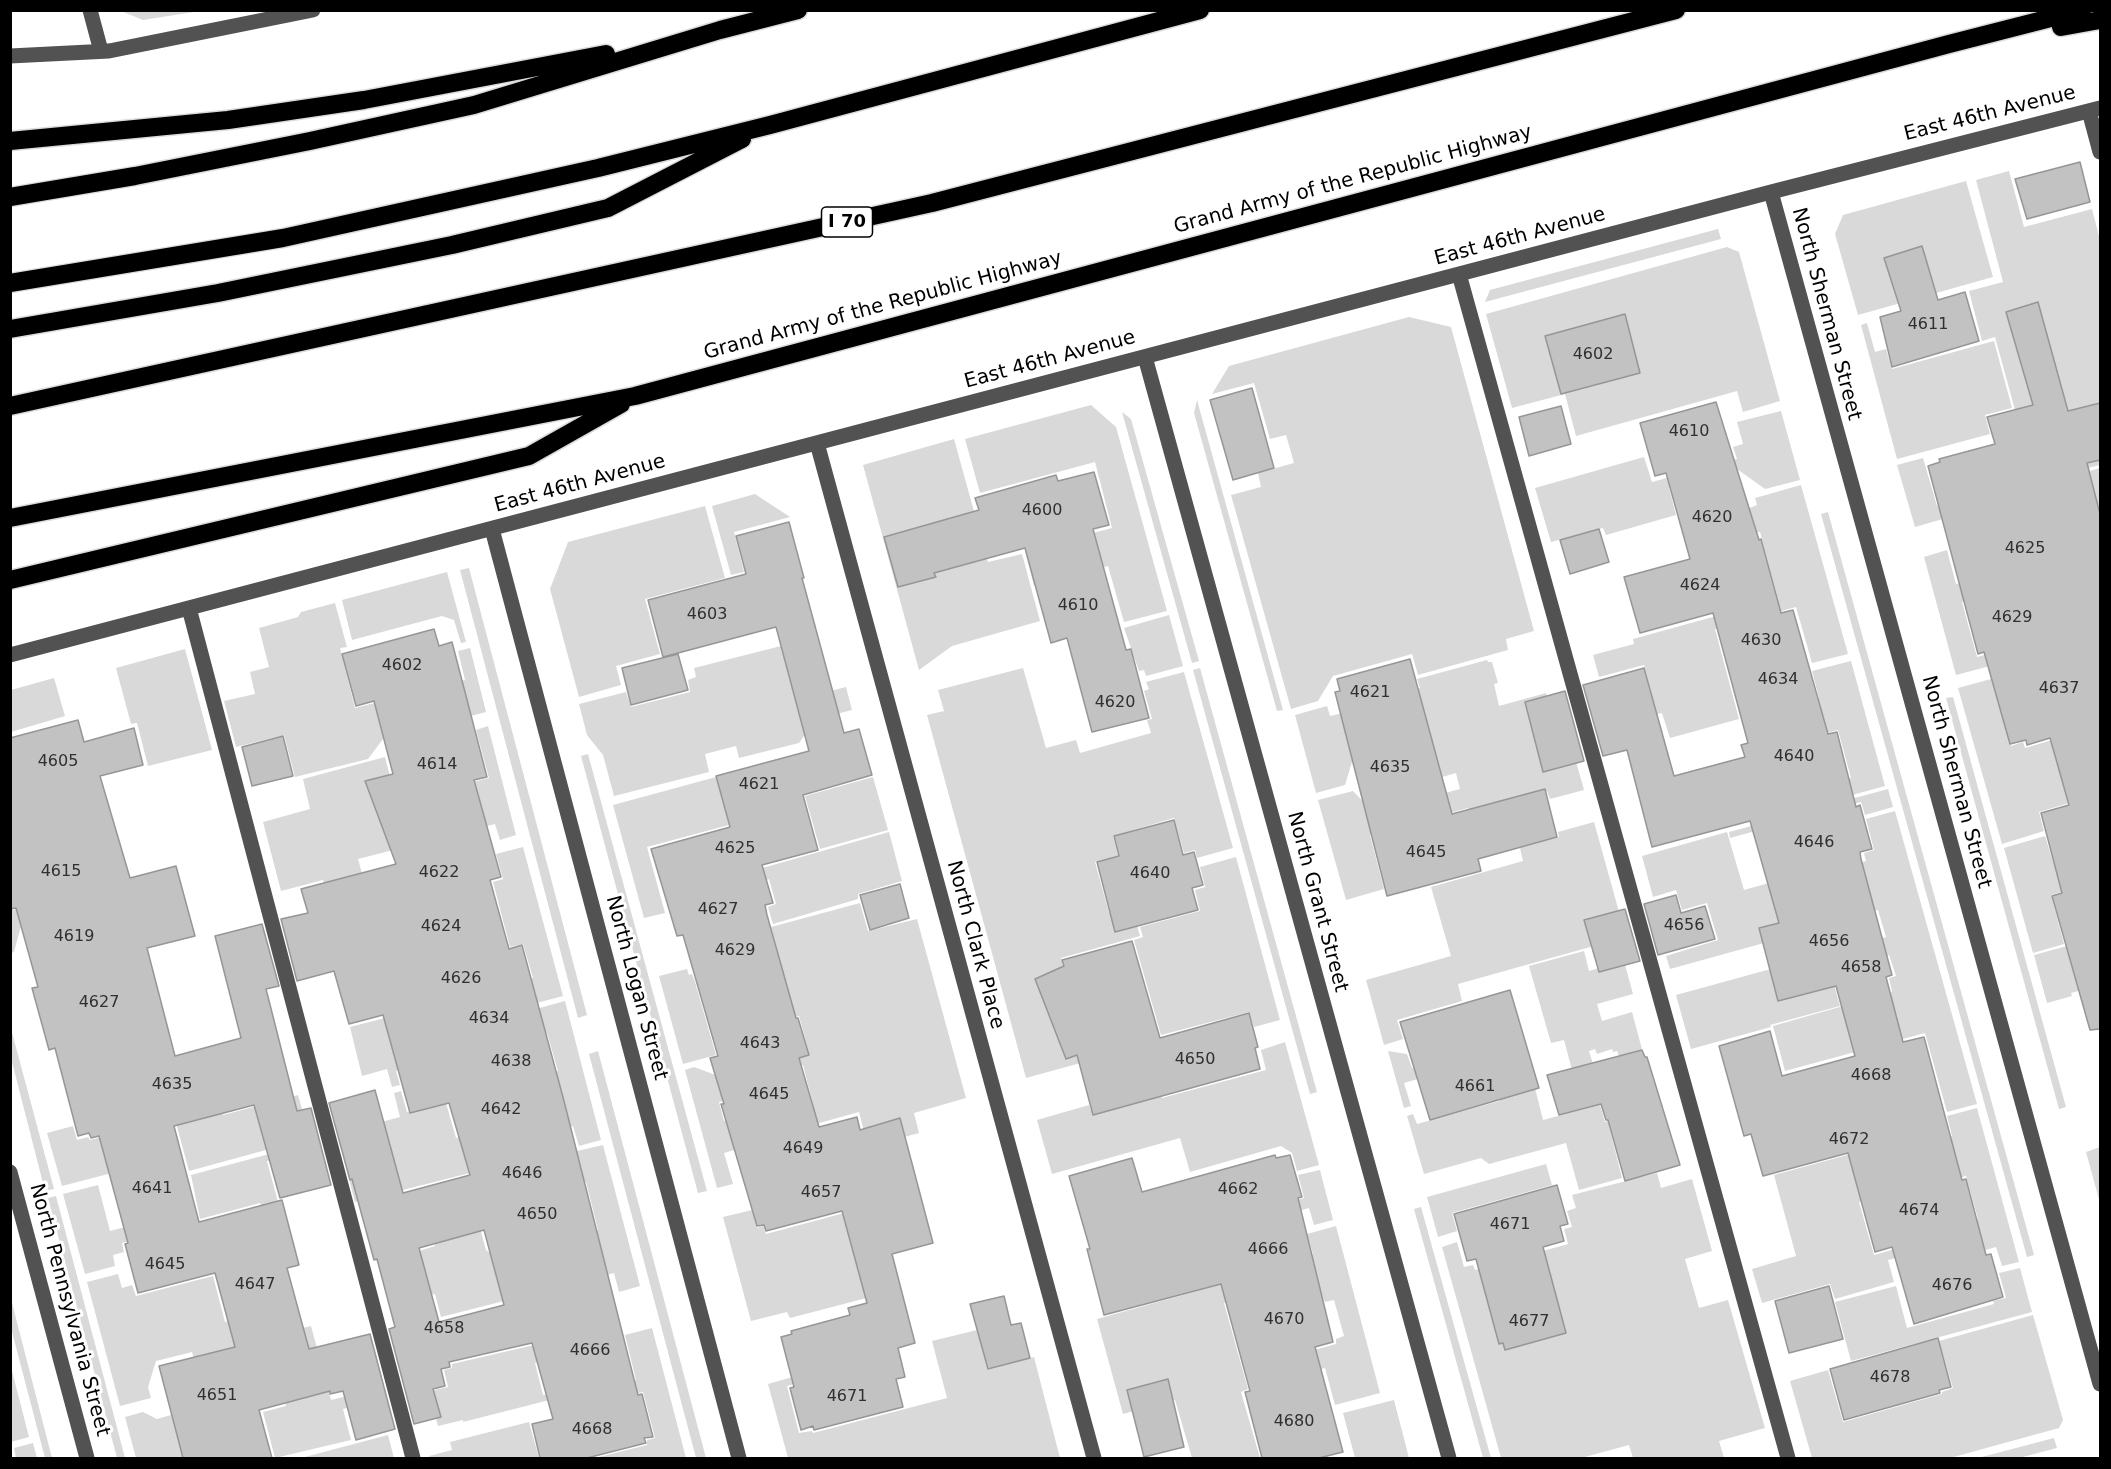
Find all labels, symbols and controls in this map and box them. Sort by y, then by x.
street label: East 46th Avenue [1902,81,2078,147]
street label: Grand Army of the Republic Highway [1171,121,1535,239]
street label: East 46th Avenue [1432,203,1608,271]
street label: North Sherman Street [1786,205,1866,423]
road number: I 70 [822,207,872,237]
street label: Grand Army of the Republic Highway [701,247,1065,365]
house number: 4611 [1908,315,1948,335]
street label: East 46th Avenue [962,326,1138,394]
house number: 4602 [1573,345,1613,365]
house number: 4610 [1669,422,1709,442]
street label: East 46th Avenue [492,450,668,518]
house number: 4600 [1022,501,1062,521]
house number: 4620 [1692,508,1732,528]
house number: 4625 [2005,539,2045,559]
house number: 4624 [1680,576,1720,596]
house number: 4610 [1058,596,1098,616]
house number: 4603 [687,605,727,625]
house number: 4629 [1992,608,2032,628]
house number: 4630 [1741,631,1781,651]
house number: 4602 [382,656,422,676]
house number: 4634 [1758,670,1798,690]
street label: North Sherman Street [1916,673,1996,891]
house number: 4637 [2039,679,2079,699]
house number: 4621 [1350,683,1390,703]
house number: 4620 [1095,693,1135,713]
house number: 4640 [1774,747,1814,767]
house number: 4605 [38,752,78,772]
house number: 4614 [417,755,457,775]
house number: 4635 [1370,758,1410,778]
house number: 4621 [739,775,779,795]
street label: North Grant Street [1281,809,1353,995]
house number: 4646 [1794,833,1834,853]
house number: 4625 [715,839,755,859]
house number: 4645 [1406,843,1446,863]
street label: North Clark Place [941,858,1009,1032]
house number: 4615 [41,862,81,882]
house number: 4622 [419,863,459,883]
house number: 4640 [1130,864,1170,884]
street label: North Logan Street [600,893,672,1083]
house number: 4627 [698,900,738,920]
house number: 4656 [1664,916,1704,936]
house number: 4624 [421,917,461,937]
house number: 4619 [54,927,94,947]
house number: 4656 [1809,932,1849,952]
house number: 4629 [715,941,755,961]
house number: 4658 [1841,958,1881,978]
house number: 4626 [441,969,481,989]
house number: 4627 [79,993,119,1013]
house number: 4634 [469,1009,509,1029]
house number: 4643 [740,1034,780,1054]
house number: 4650 [1175,1050,1215,1070]
house number: 4638 [491,1052,531,1072]
house number: 4668 [1851,1066,1891,1086]
house number: 4635 [152,1075,192,1095]
house number: 4661 [1455,1077,1495,1097]
house number: 4645 [749,1085,789,1105]
house number: 4642 [481,1100,521,1120]
house number: 4672 [1829,1130,1869,1150]
house number: 4649 [783,1139,823,1159]
house number: 4646 [502,1164,542,1184]
house number: 4641 [132,1179,172,1199]
house number: 4662 [1218,1180,1258,1200]
street label: North Pennsylvania Street [24,1181,114,1439]
house number: 4657 [801,1183,841,1203]
house number: 4674 [1899,1201,1939,1221]
house number: 4650 [517,1205,557,1225]
house number: 4671 [1490,1215,1530,1235]
house number: 4666 [1248,1240,1288,1260]
house number: 4645 [145,1255,185,1275]
house number: 4647 [235,1275,275,1295]
house number: 4676 [1932,1276,1972,1296]
house number: 4670 [1264,1310,1304,1330]
house number: 4677 [1509,1312,1549,1332]
house number: 4658 [424,1319,464,1339]
house number: 4666 [570,1341,610,1361]
house number: 4678 [1870,1368,1910,1388]
house number: 4651 [197,1386,237,1406]
house number: 4671 [827,1387,867,1407]
house number: 4680 [1274,1412,1314,1432]
house number: 4668 [572,1420,612,1440]

